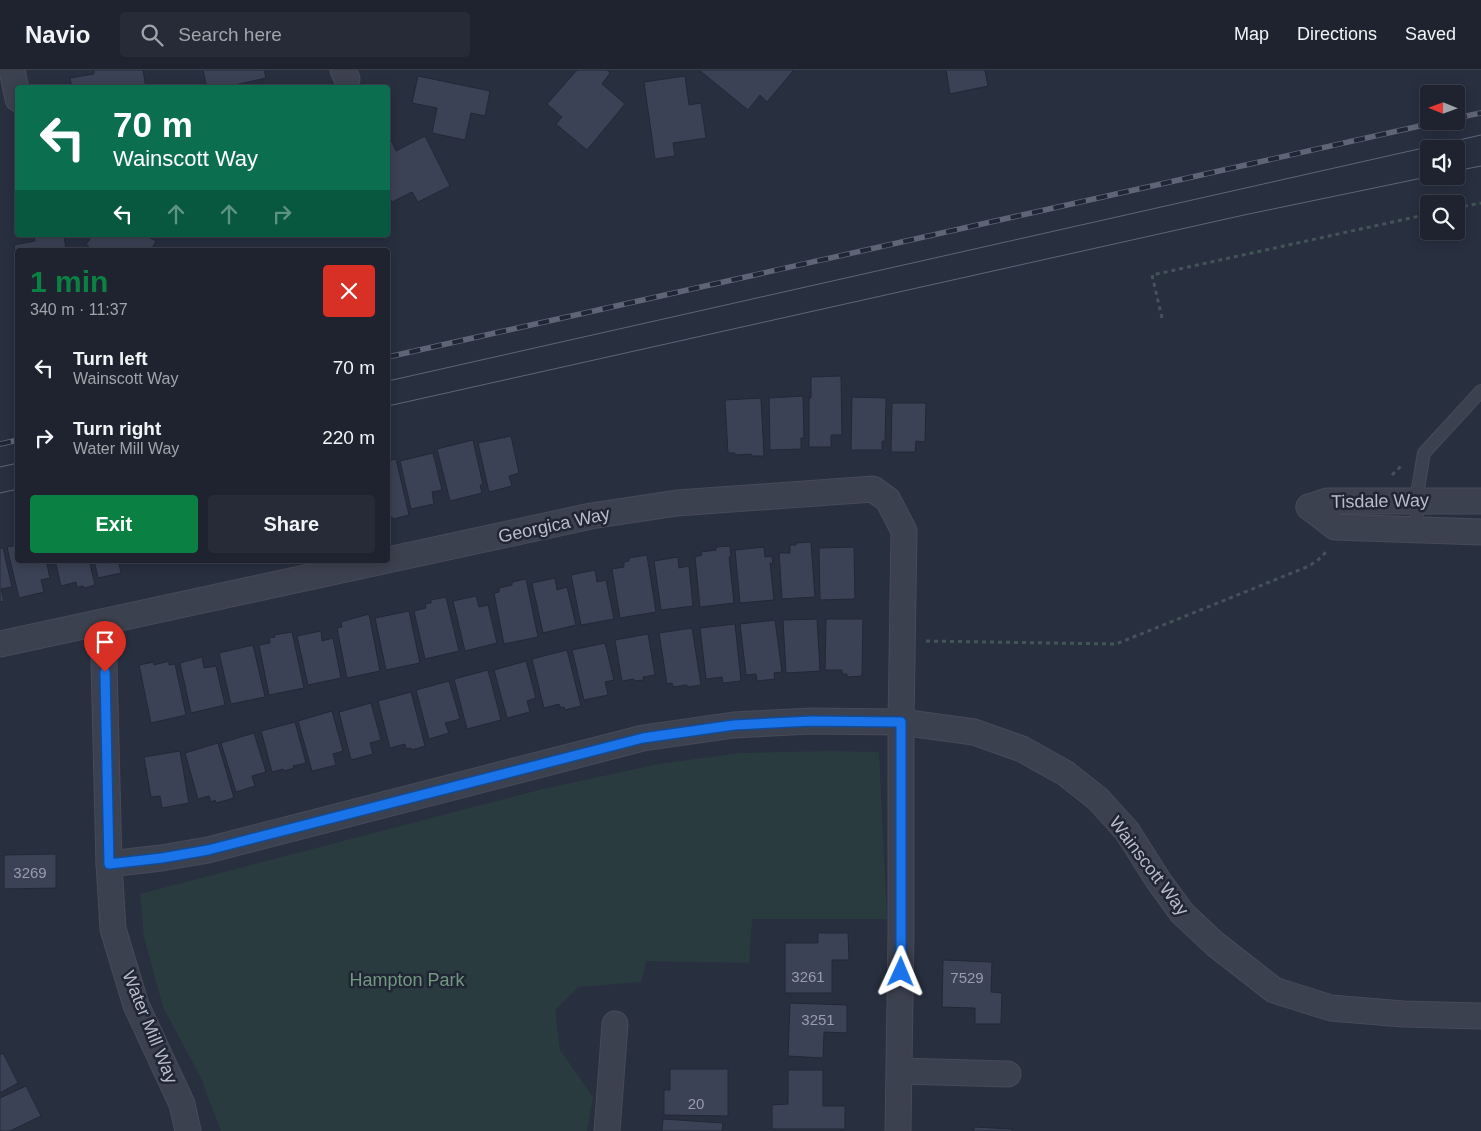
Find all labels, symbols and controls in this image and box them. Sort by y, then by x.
search box [120,12,470,57]
text: Navio [25,21,90,48]
icon: search [138,21,166,49]
text: Search here [178,24,282,45]
text: Map [1234,24,1269,44]
text: Directions [1297,24,1377,44]
text: Saved [1405,24,1456,44]
north arrow [1420,85,1465,130]
map controls [1420,85,1465,240]
icon: left [30,105,95,170]
text: 70 m [113,105,193,144]
button: sound [1420,140,1465,185]
text: Wainscott Way [113,146,258,171]
button: search [1420,195,1465,240]
icon: left [109,200,137,228]
icon: ahead [162,200,190,228]
icon: ahead [215,200,243,228]
icon: right [268,200,296,228]
text: 1 min [30,265,108,298]
button: close [323,265,375,317]
text: 340 m · 11:37 [30,301,128,318]
text: Turn left [73,348,148,369]
icon: left [30,354,58,382]
text: 70 m [333,357,375,378]
text: Wainscott Way [73,370,179,387]
text: Turn right [73,418,161,439]
icon: right [30,424,58,452]
text: 220 m [322,427,375,448]
text: Water Mill Way [73,440,179,457]
street label: Tisdale Way [1331,490,1429,512]
button: Exit [30,495,198,553]
button: Share [208,495,375,553]
street label: Georgica Way [496,503,612,547]
pin [84,621,126,672]
icon: arrive [91,628,119,656]
street label: Wainscott Way [1105,813,1193,919]
house number: 3269 [13,864,47,881]
position arrow [874,945,926,997]
street label: Water Mill Way [118,968,182,1086]
house number: 3261 [791,968,825,985]
house number: 7529 [950,969,984,986]
park label: Hampton Park [349,970,466,990]
house number: 3251 [801,1011,835,1028]
house number: 20 [688,1095,704,1112]

